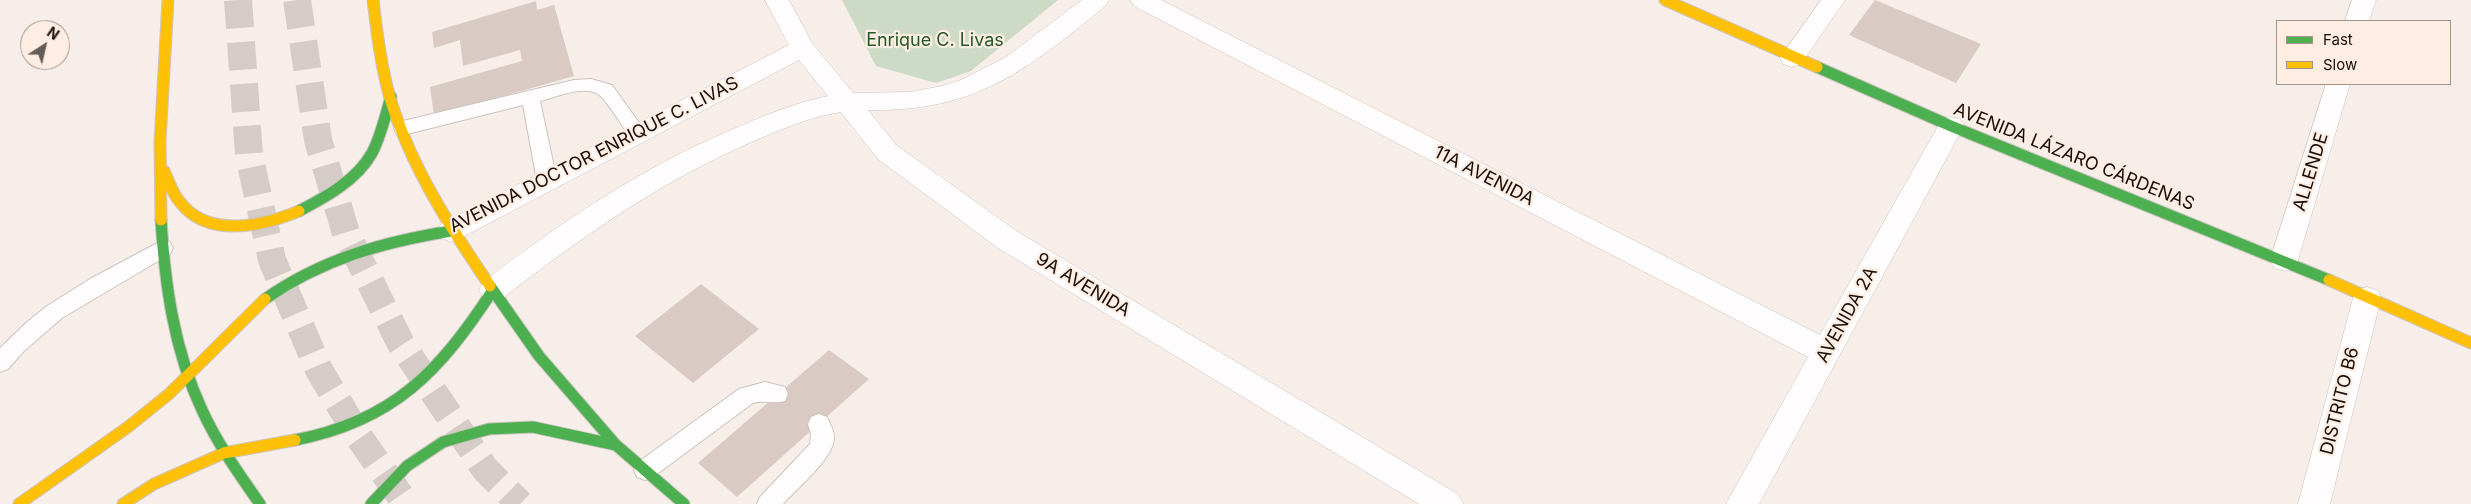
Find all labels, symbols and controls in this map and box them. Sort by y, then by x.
north arrow [20,20,70,70]
legend [2276,20,2451,85]
text: N [44,23,63,43]
park label: Enrique C. Livas [866,30,1004,52]
text: Fast [2323,30,2353,49]
text: Slow [2323,55,2357,74]
street label: AVENIDA DOCTOR ENRIQUE C. LIVAS [446,72,742,238]
street label: AVENIDA LÁZARO CÁRDENAS [1951,99,2197,215]
street label: ALLENDE [2289,130,2333,214]
street label: 11A AVENIDA [1430,141,1538,211]
street label: 9A AVENIDA [1032,248,1134,322]
street label: AVENIDA 2A [1812,263,1882,367]
street label: DISTRITO B6 [2316,345,2364,457]

